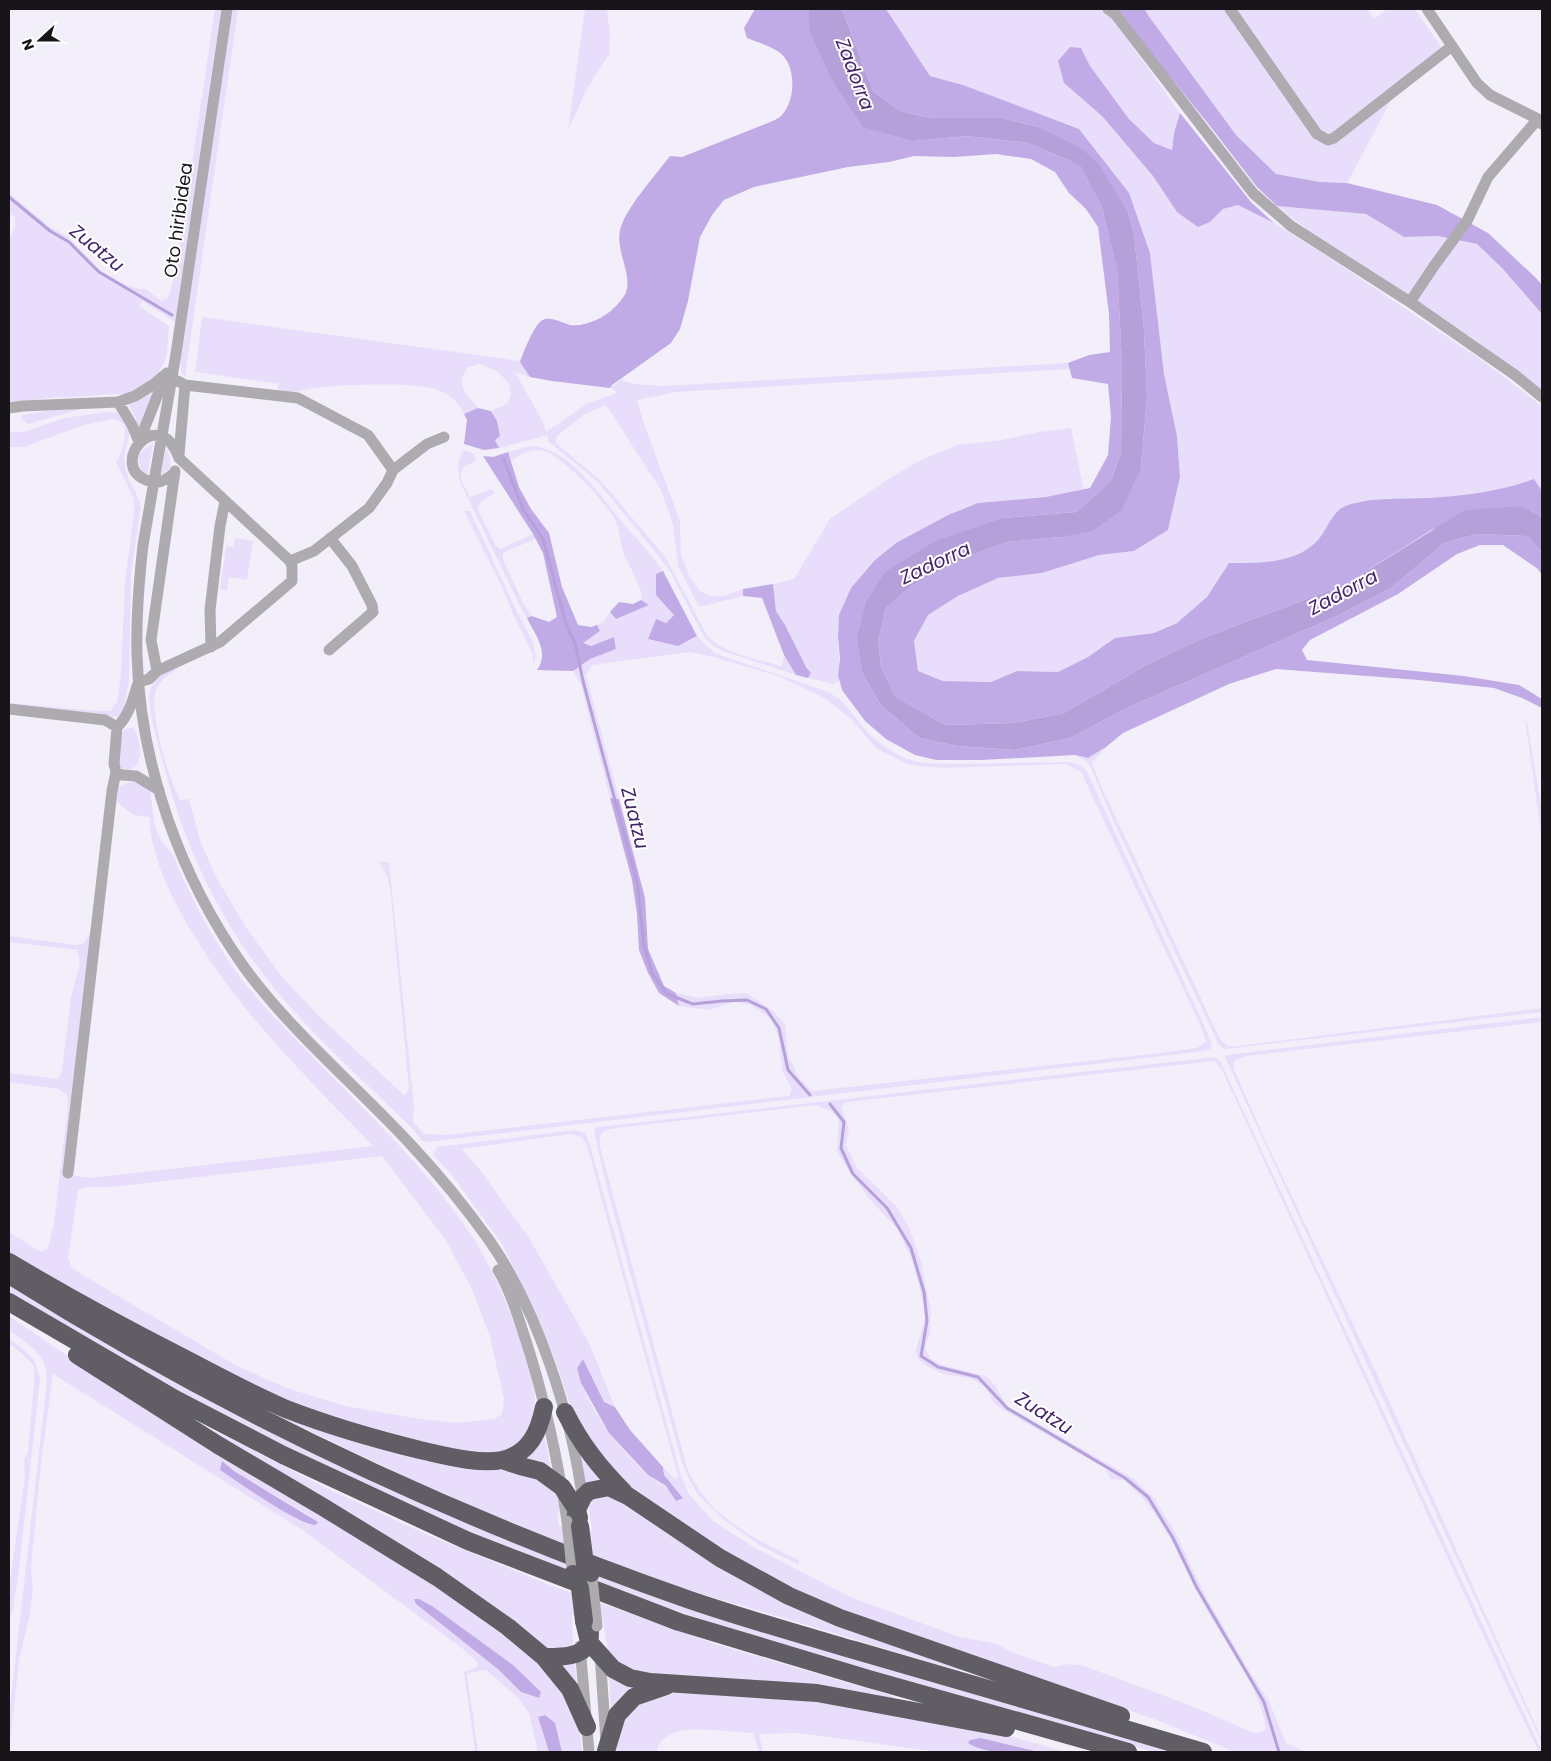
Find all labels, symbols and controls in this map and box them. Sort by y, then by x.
north arrow [15,15,65,65]
water label: Zadorra [829,33,881,114]
text: N [17,36,39,53]
street label: Oto hiribidea [158,161,198,279]
water label: Zuatzu [63,217,130,278]
water label: Zadorra [894,535,975,592]
water label: Zadorra [1303,562,1383,622]
water label: Zuatzu [614,783,656,852]
water label: Zuatzu [1009,1384,1078,1441]

